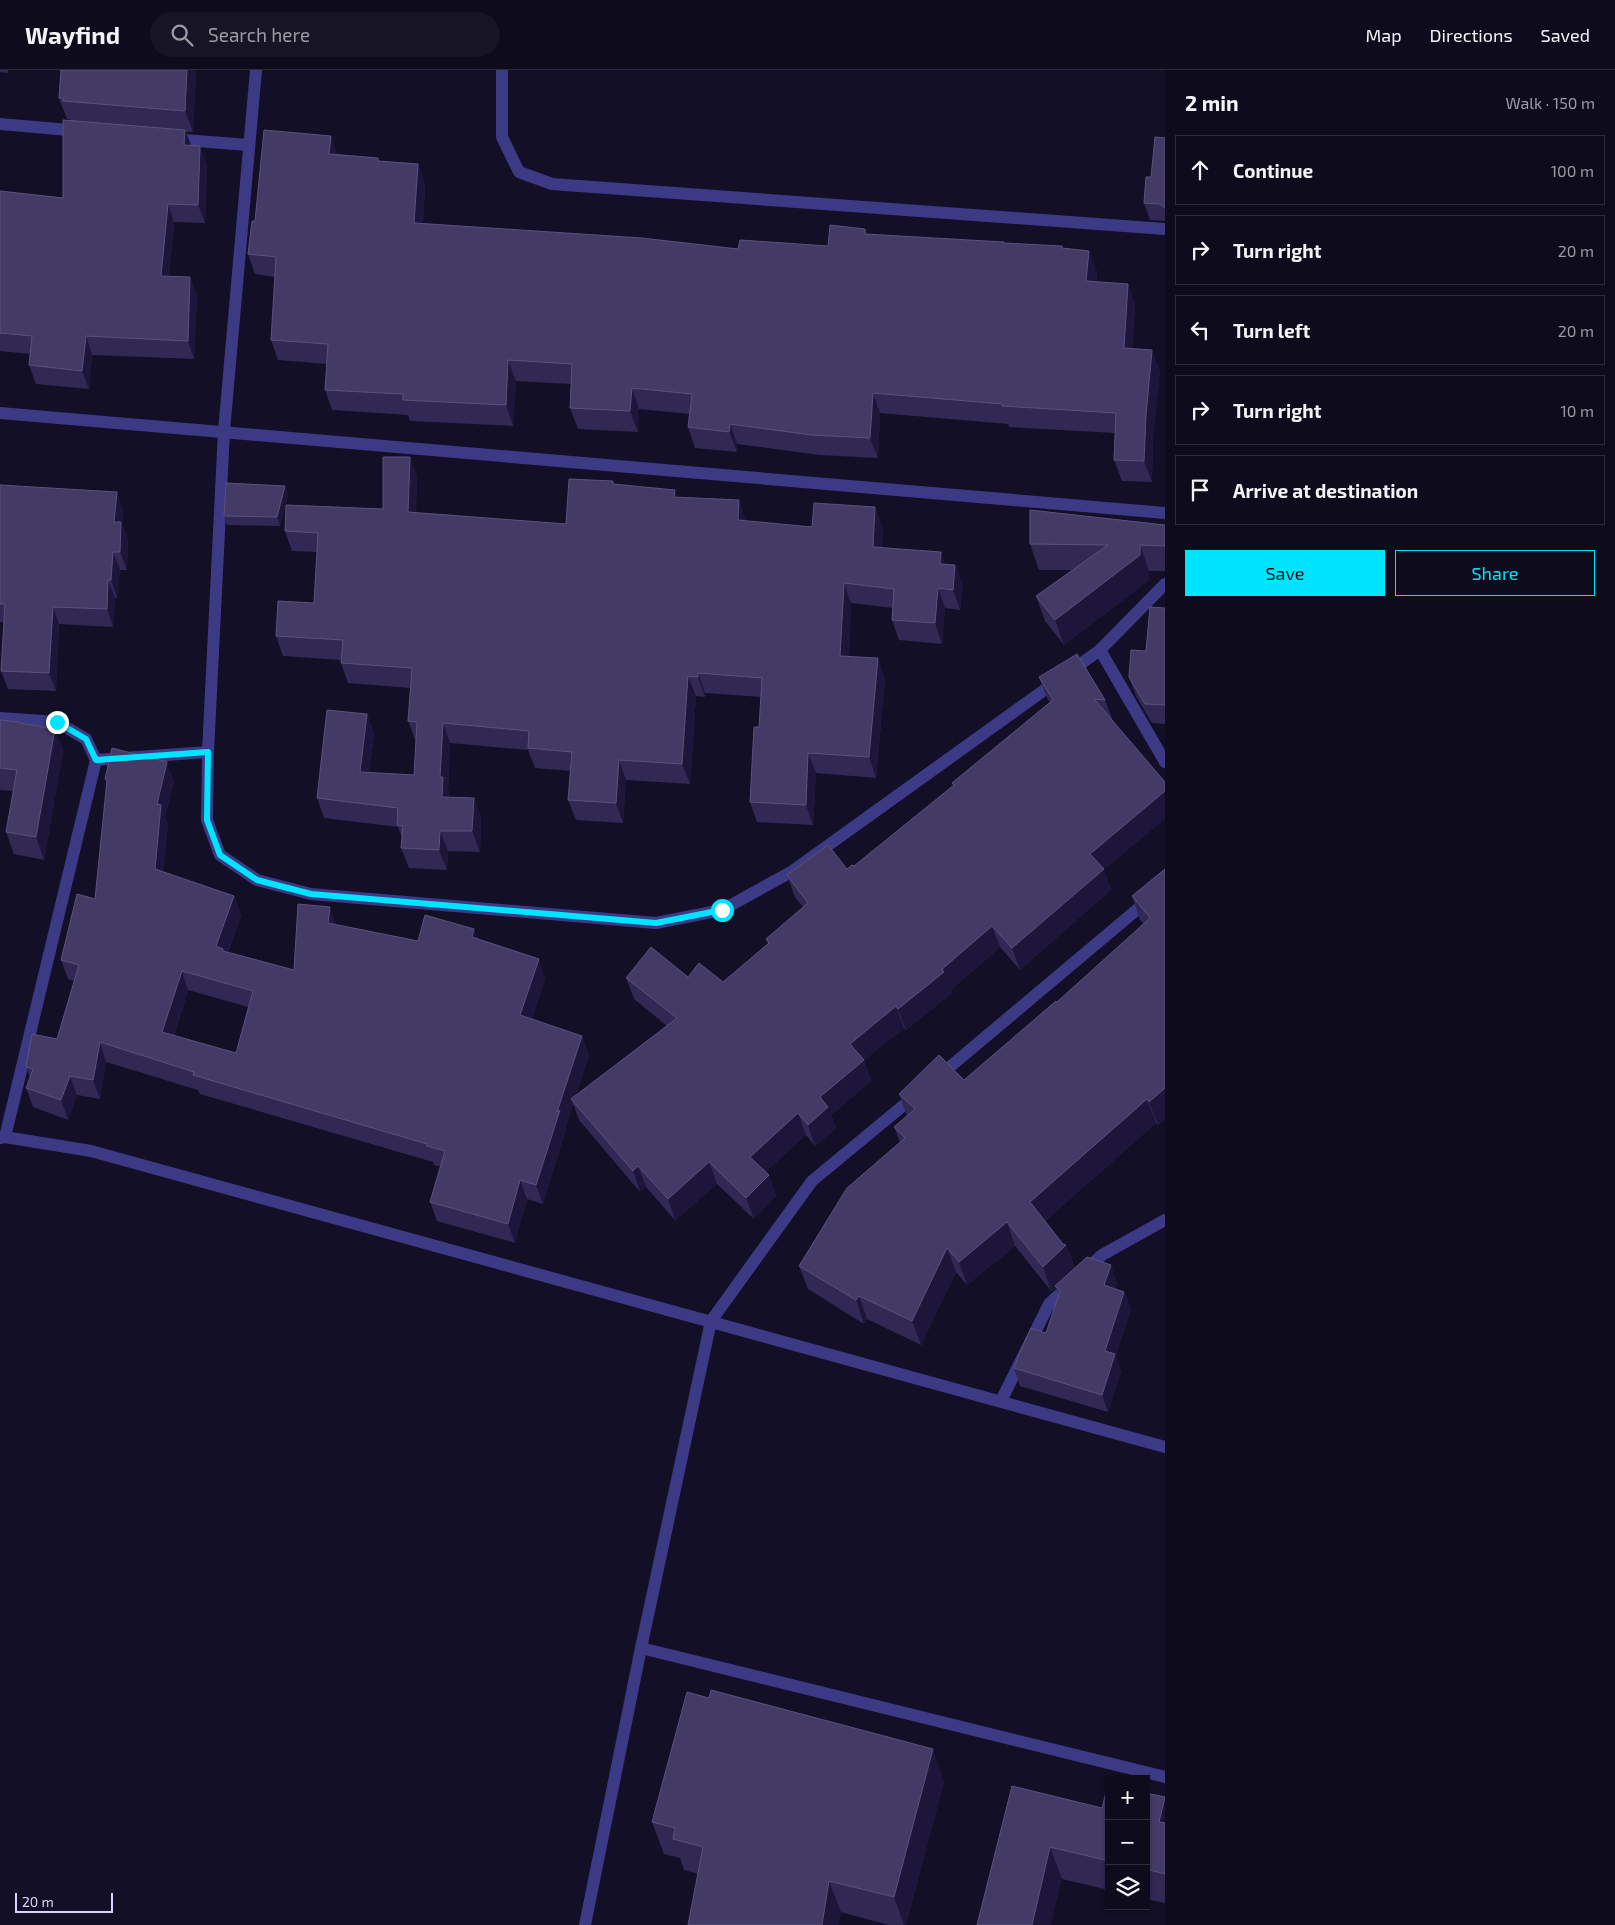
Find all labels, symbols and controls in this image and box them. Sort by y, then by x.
search box [150,12,500,57]
text: Wayfind [25,20,120,49]
icon: search [168,21,196,49]
text: Search here [208,23,310,46]
text: Map [1365,24,1402,46]
text: Directions [1430,24,1513,46]
text: Saved [1541,24,1590,46]
text: 2 min [1185,90,1239,115]
text: Walk · 150 m [1505,93,1595,112]
icon: ahead [1186,156,1214,184]
text: Continue [1233,159,1313,182]
text: 100 m [1551,161,1594,180]
icon: right [1186,236,1214,264]
text: Turn right [1233,239,1321,262]
text: 20 m [1558,241,1594,260]
icon: left [1186,316,1214,344]
text: Turn left [1233,319,1310,342]
text: 20 m [1558,321,1594,340]
icon: right [1186,396,1214,424]
text: Turn right [1233,399,1321,422]
text: 10 m [1560,401,1594,420]
icon: arrive [1186,476,1214,504]
text: Arrive at destination [1233,479,1418,502]
button: Save [1185,550,1385,596]
button: Share [1395,550,1595,596]
route end [46,711,69,734]
route start [711,899,734,922]
map controls [1105,1775,1150,1910]
button: + [1105,1775,1150,1820]
button: − [1105,1820,1150,1865]
button: layers [1105,1865,1150,1910]
scale bar [15,1890,112,1913]
text: 20 m [22,1893,54,1910]

